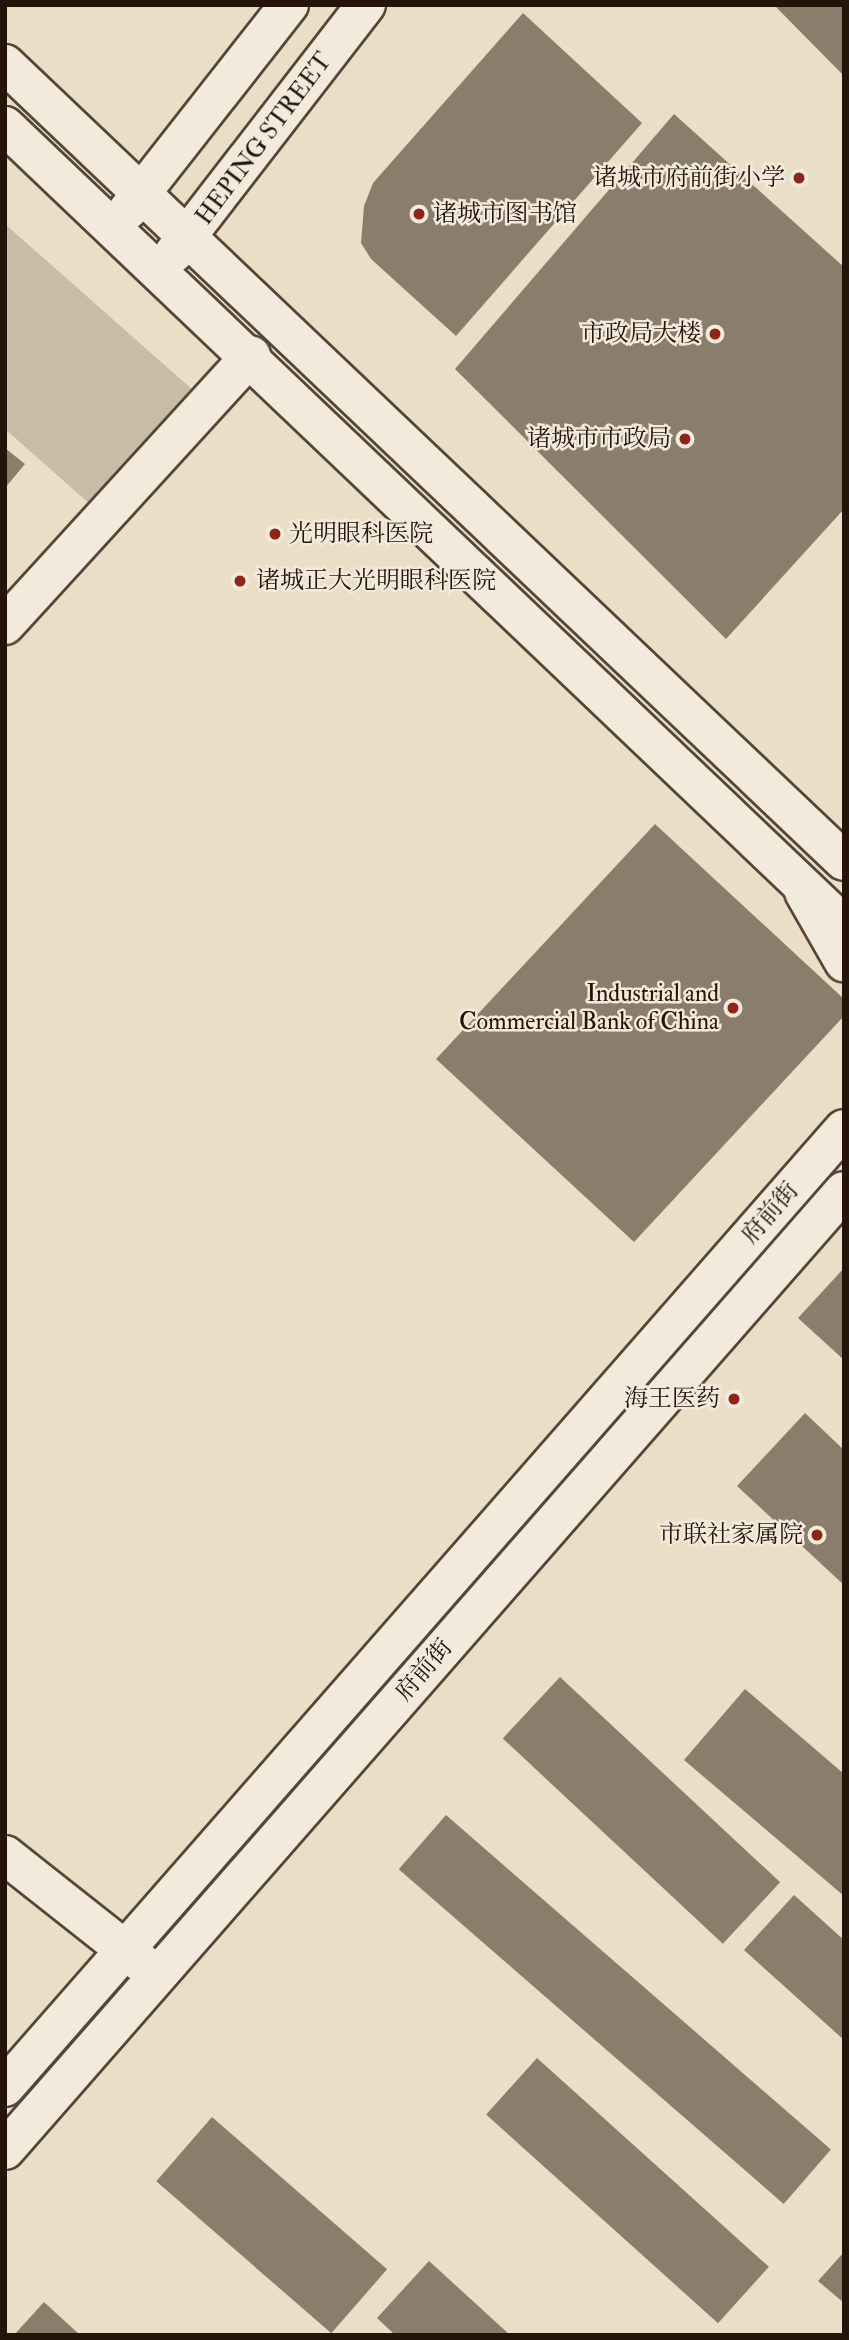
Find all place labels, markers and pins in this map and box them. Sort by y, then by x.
place label: 诸城市府前街小学 [593,164,785,192]
marker: 诸城市府前街小学 [791,170,807,186]
place label: 诸城市图书馆 [433,200,577,228]
marker: 诸城市图书馆 [411,206,427,222]
place label: 市政局大楼 [581,320,701,348]
marker: 市政局大楼 [707,326,723,342]
place label: 诸城市市政局 [527,425,671,453]
marker: 诸城市市政局 [677,431,693,447]
place label: 光明眼科医院 [289,520,433,548]
marker: 光明眼科医院 [267,526,283,542]
place label: 诸城正大光明眼科医院 [256,567,496,595]
marker: 诸城正大光明眼科医院 [230,571,250,591]
place label: Industrial and Commercial Bank of China [459,980,719,1036]
marker: Industrial and Commercial Bank of China [725,1000,741,1016]
place label: 海王医药 [624,1385,720,1413]
marker: 海王医药 [726,1391,742,1407]
place label: 市联社家属院 [659,1521,803,1549]
marker: 市联社家属院 [809,1527,825,1543]

